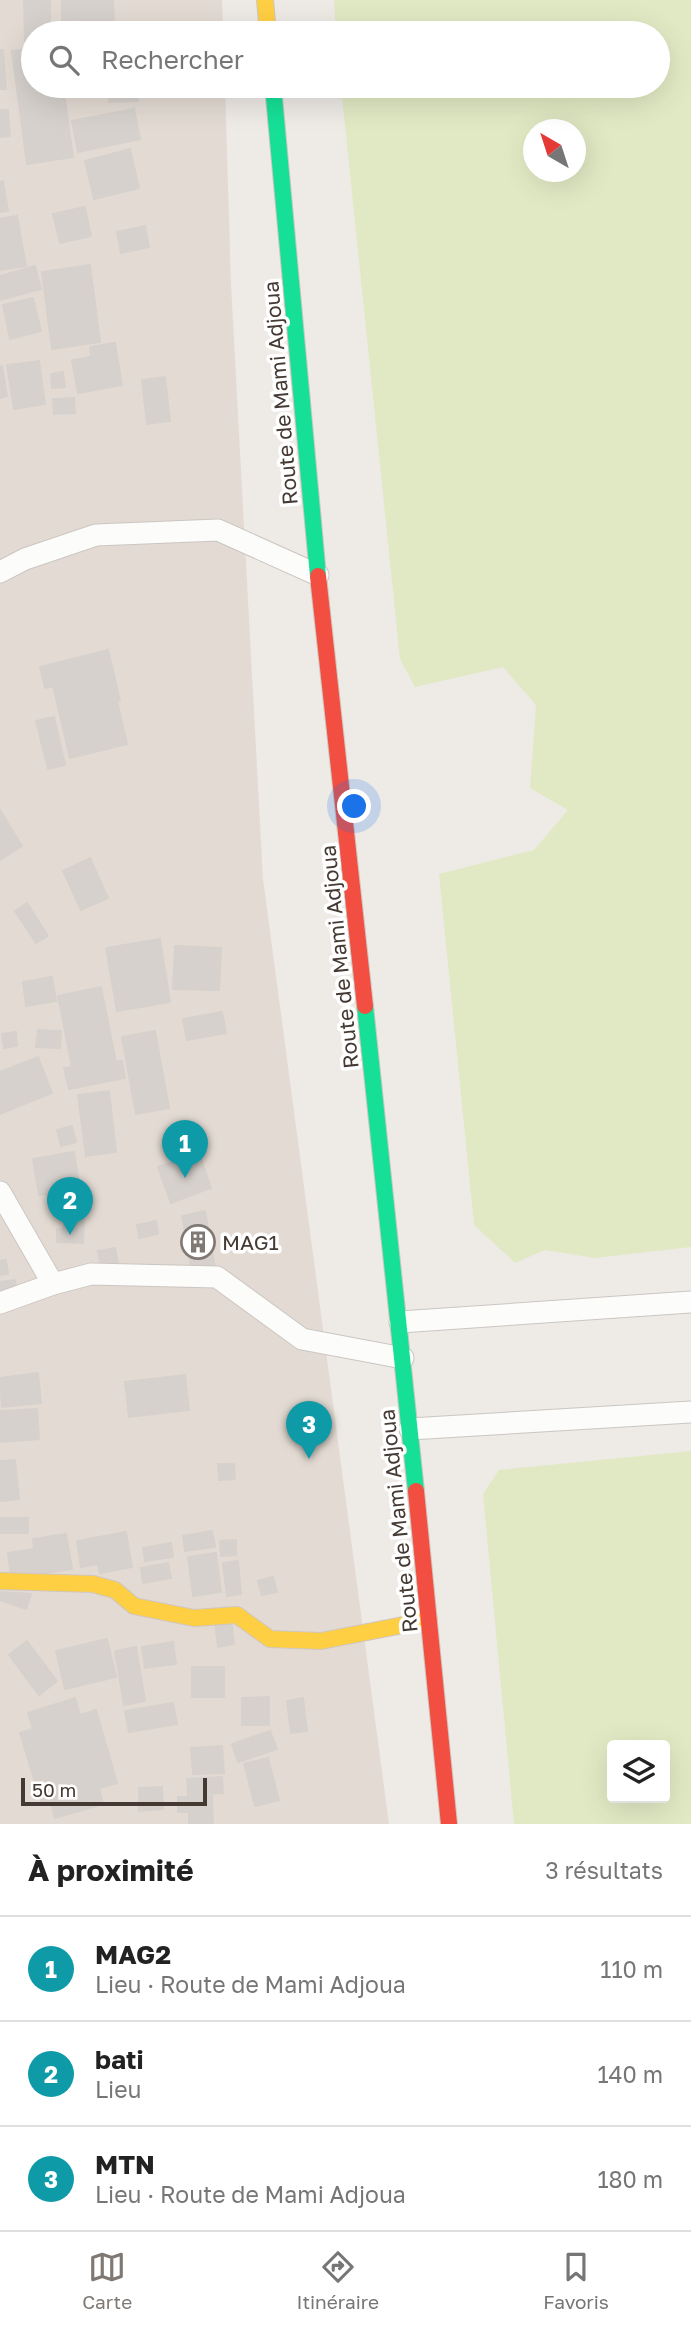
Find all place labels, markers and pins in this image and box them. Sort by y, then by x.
pin: 1 [162,1120,208,1178]
pin: 2 [47,1177,93,1235]
building icon: MAG1 [179,1223,217,1261]
place label: MAG1 [222,1229,279,1255]
pin: 3 [286,1401,332,1459]

